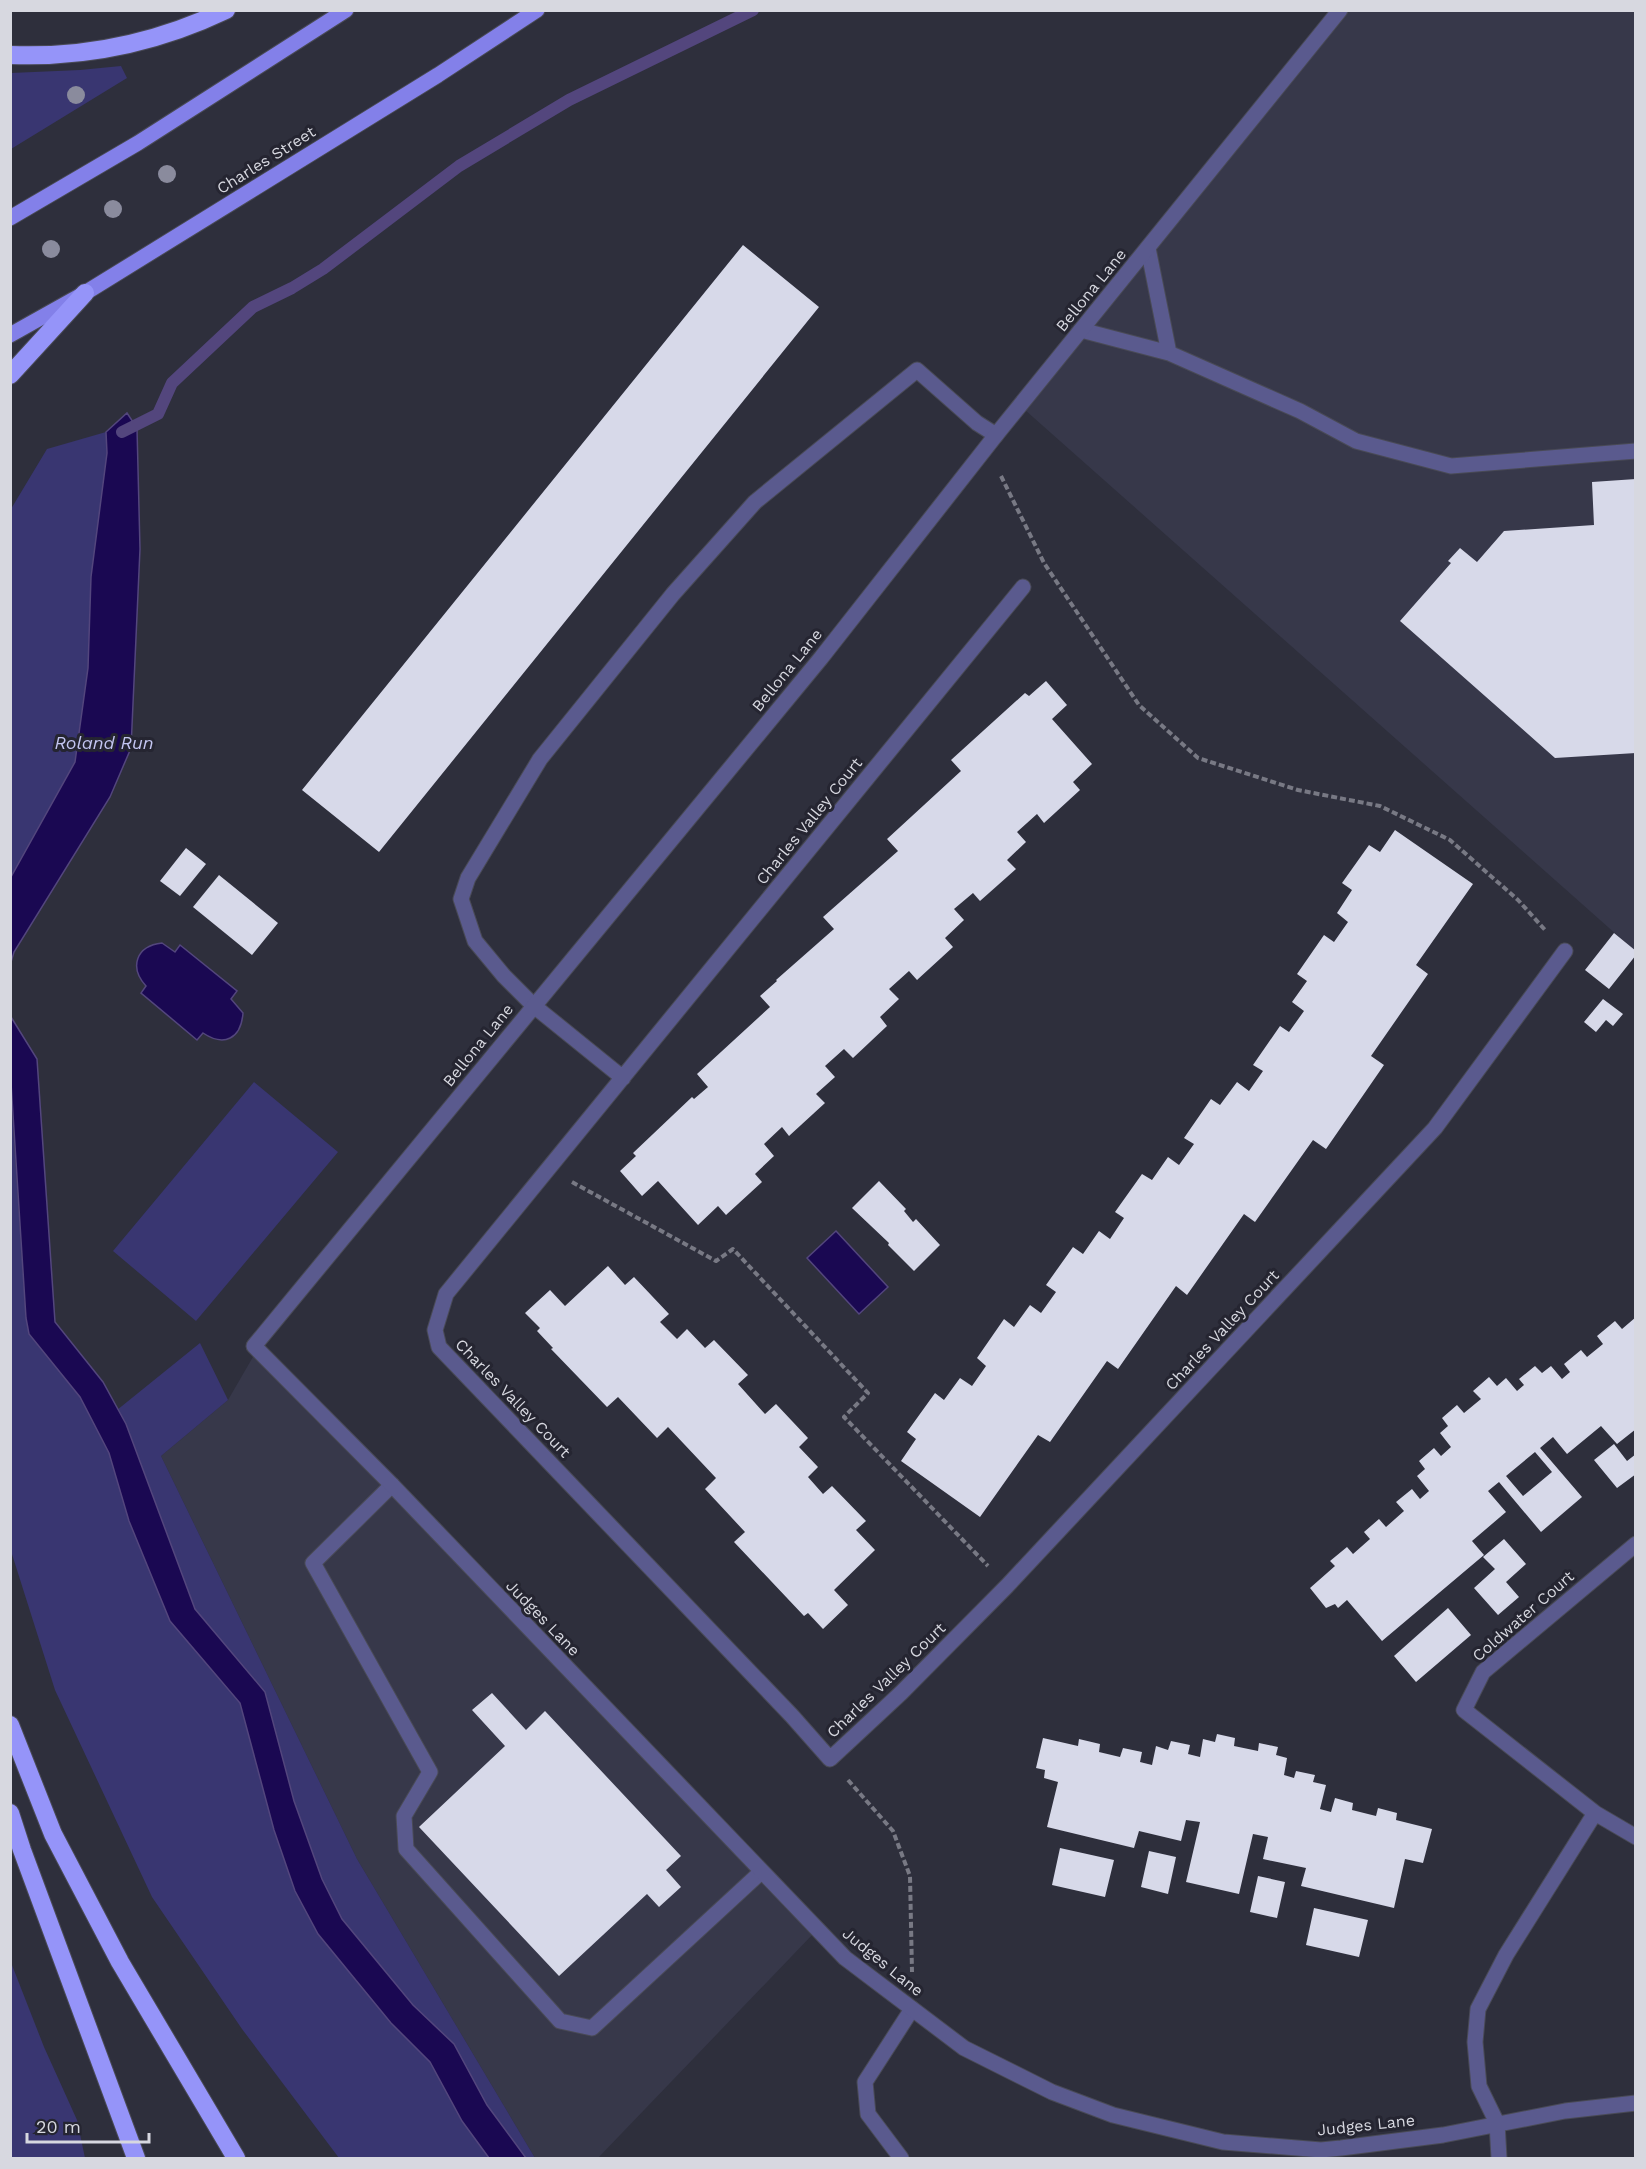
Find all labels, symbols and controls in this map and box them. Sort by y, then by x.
street label: Charles Street [213,122,319,198]
street label: Bellona Lane [1052,245,1130,335]
street label: Bellona Lane [748,625,826,715]
water label: Roland Run [55,732,153,753]
street label: Charles Valley Court [752,754,866,888]
street label: Bellona Lane [439,1000,517,1090]
street label: Charles Valley Court [1161,1266,1283,1394]
street label: Charles Valley Court [451,1335,575,1461]
street label: Coldwater Court [1468,1567,1578,1665]
street label: Judges Lane [502,1576,584,1660]
street label: Charles Valley Court [823,1618,949,1742]
street label: Judges Lane [839,1924,927,2000]
scale bar [27,2106,148,2144]
street label: Judges Lane [1316,2110,1416,2140]
text: 20 m [36,2116,81,2137]

